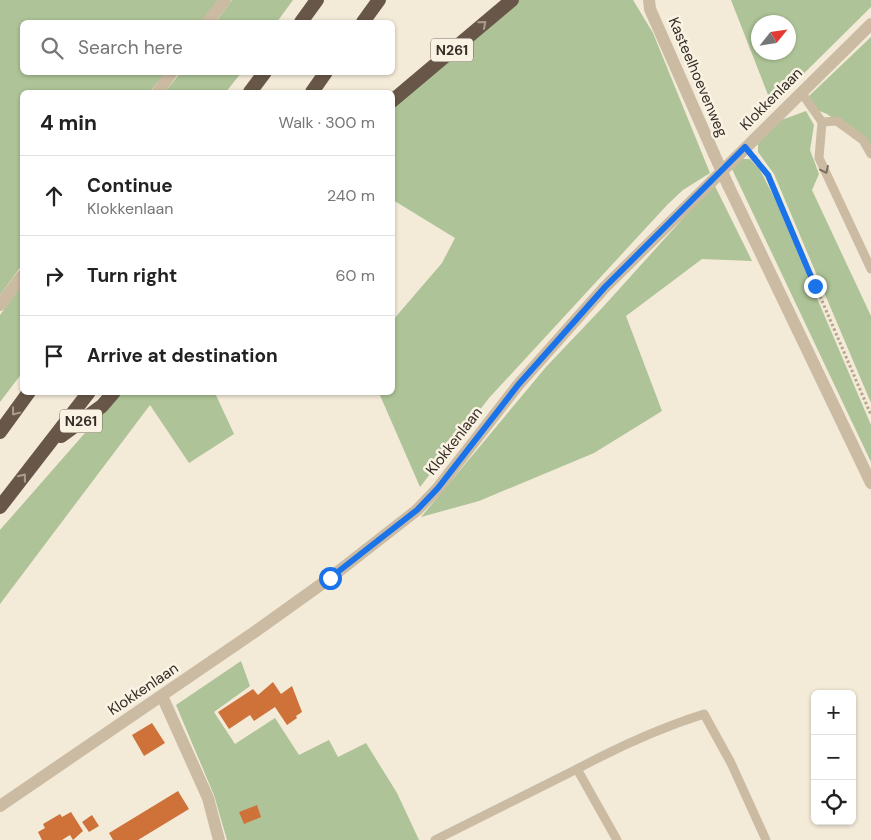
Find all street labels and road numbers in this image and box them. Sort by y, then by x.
street label: Kasteelhoevenweg [664,14,732,140]
road number: N261 [431,38,473,62]
street label: Klokkenlaan [735,63,807,135]
street label: Klokkenlaan [421,403,487,479]
road number: N261 [60,410,102,432]
street label: Klokkenlaan [104,658,182,720]

